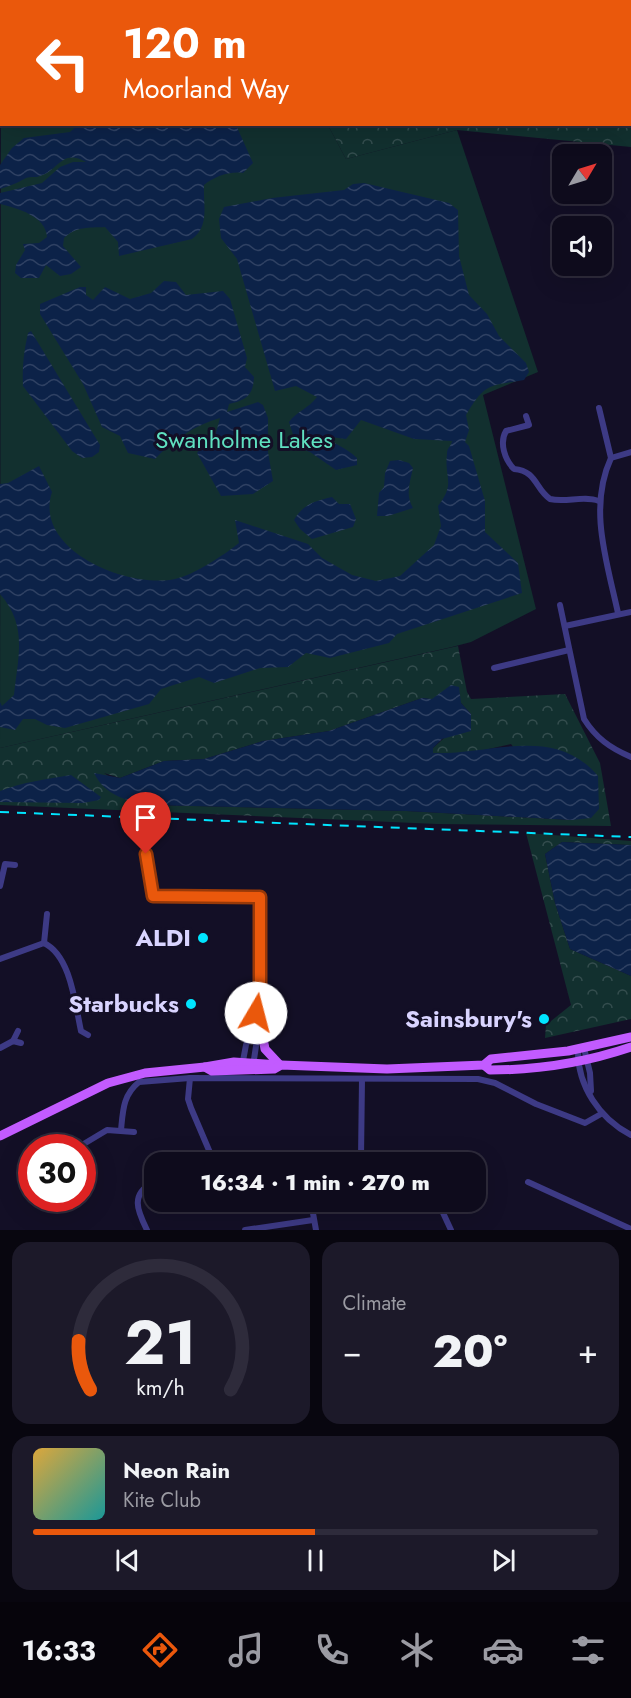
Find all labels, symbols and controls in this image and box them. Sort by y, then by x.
text: 120 m [123,13,247,74]
icon: left [24,24,102,102]
text: Moorland Way [123,69,289,108]
north arrow [552,144,612,204]
map controls [552,144,612,276]
button: sound [552,216,612,276]
park label: Swanholme Lakes [155,422,333,457]
pin [120,792,171,854]
icon: arrive [129,801,162,834]
place label: ALDI [134,920,191,955]
marker: ALDI [196,931,210,945]
position arrow [224,981,288,1045]
place label: Starbucks [68,986,179,1021]
marker: Starbucks [184,997,198,1011]
place label: Sainsbury's [405,1001,532,1036]
marker: Sainsbury's [537,1012,551,1026]
speed limit sign: 30 [18,1134,96,1212]
text: 16:34 · 1 min · 270 m [200,1166,430,1198]
text: Climate [343,1289,406,1318]
text: 21 [124,1297,197,1387]
text: 20° [432,1319,507,1384]
text: − [343,1328,362,1375]
text: + [578,1328,598,1375]
text: km/h [137,1372,185,1403]
text: Neon Rain [123,1454,230,1486]
text: Kite Club [123,1486,201,1515]
icon: previous [111,1544,144,1577]
icon: pause [299,1544,332,1577]
icon: next [487,1544,520,1577]
icon: directions [139,1629,181,1671]
icon: music [225,1629,267,1671]
icon: phone [311,1629,353,1671]
icon: climate [396,1629,438,1671]
icon: car [482,1629,524,1671]
icon: filters [567,1629,609,1671]
text: 16:33 [22,1631,96,1670]

